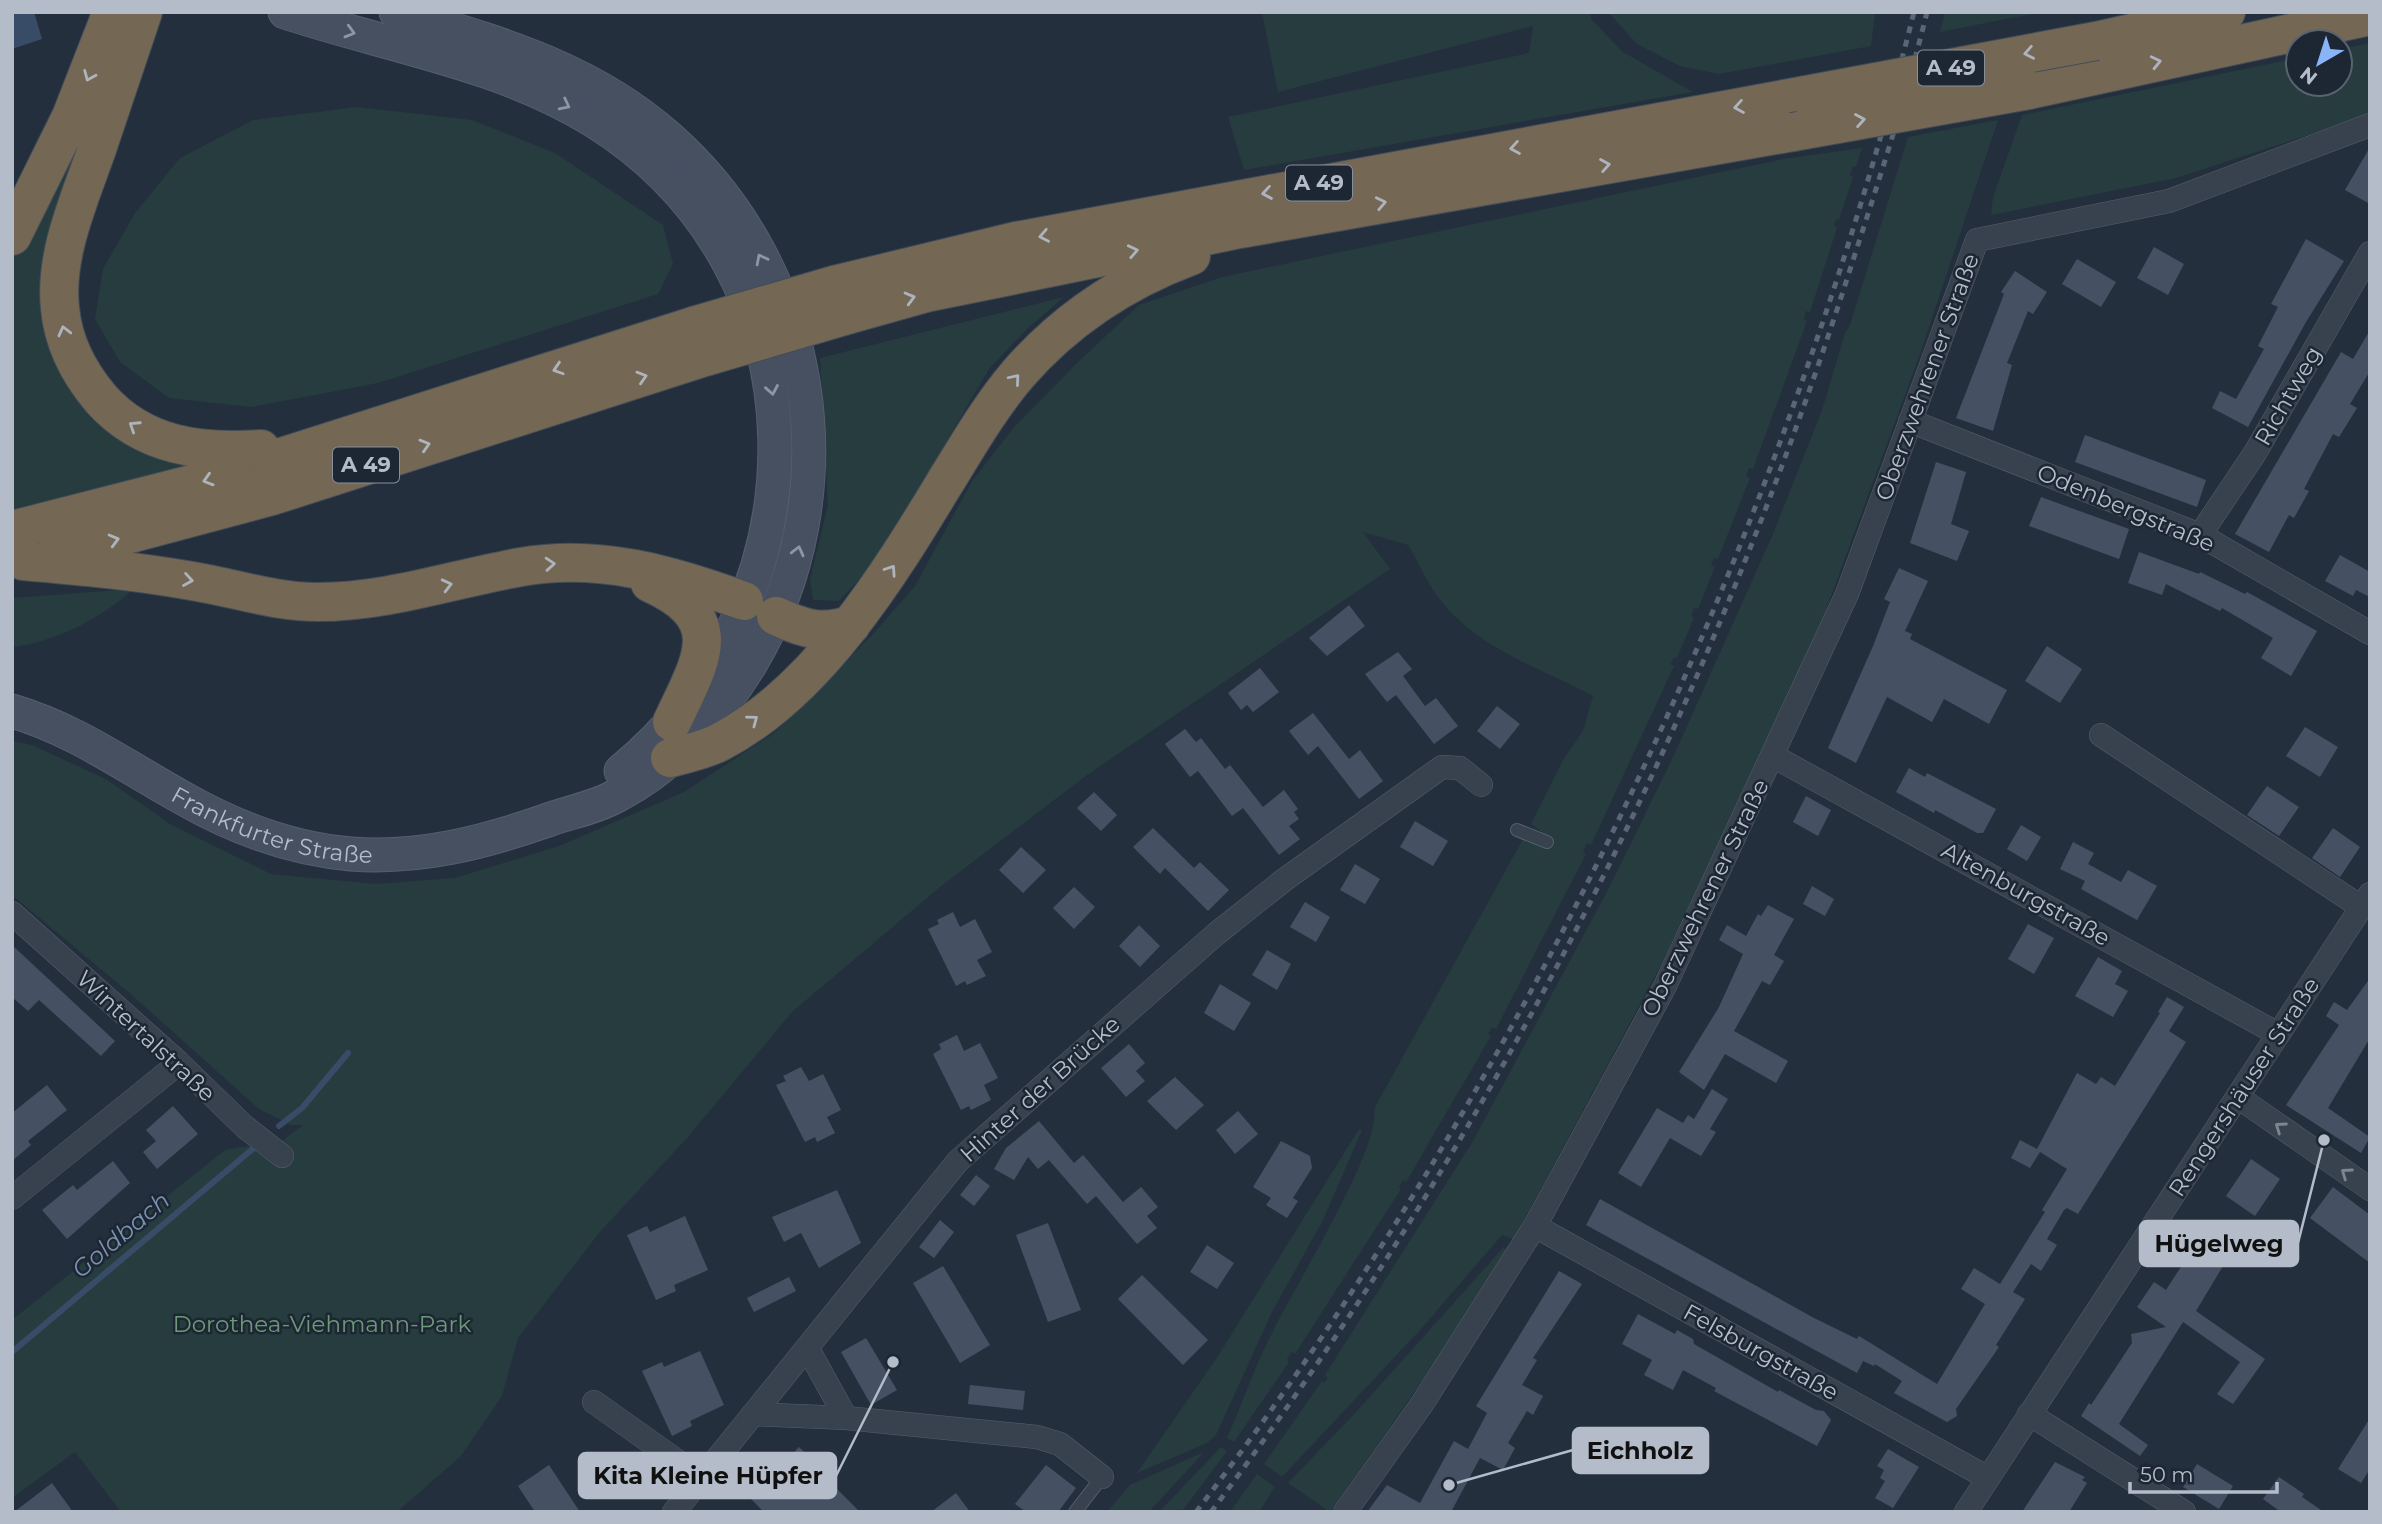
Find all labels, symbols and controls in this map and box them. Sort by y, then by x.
one-way arrow [344,24,356,39]
north arrow [2284,28,2354,98]
one-way arrow [2023,45,2035,60]
road number: A 49 [1918,50,1984,86]
one-way arrow [2150,56,2162,70]
text: N [2295,62,2322,90]
one-way arrow [83,70,97,82]
one-way arrow [558,96,570,110]
one-way arrow [1733,99,1745,114]
one-way arrow [1854,113,1866,128]
one-way arrow [1509,139,1521,154]
one-way arrow [1599,158,1611,173]
road number: A 49 [1286,166,1352,200]
one-way arrow [1261,184,1273,199]
one-way arrow [1375,197,1387,212]
one-way arrow [1038,227,1050,242]
one-way arrow [1127,245,1139,260]
street label: Oberzwehrener Straße [1869,250,1985,504]
one-way arrow [756,254,770,266]
one-way arrow [904,291,916,306]
one-way arrow [58,325,73,337]
street label: Richtweg [2248,341,2328,451]
one-way arrow [553,361,565,375]
one-way arrow [635,371,648,385]
one-way arrow [1007,374,1019,387]
one-way arrow [763,384,778,396]
one-way arrow [129,422,142,435]
one-way arrow [419,439,431,454]
road number: A 49 [333,448,399,482]
street label: Odenbergstraße [2033,458,2219,558]
one-way arrow [202,471,214,486]
one-way arrow [108,534,120,548]
one-way arrow [790,545,804,557]
one-way arrow [545,557,556,572]
one-way arrow [883,565,896,578]
one-way arrow [182,572,194,587]
one-way arrow [441,579,453,593]
one-way arrow [745,716,758,728]
street label: Oberzwehrener Straße [1635,775,1775,1021]
street label: Frankfurter Straße [167,781,373,869]
street label: Altenburgstraße [1937,836,2115,952]
street label: Wintertalstraße [71,965,221,1107]
street label: Rengershäuser Straße [2163,972,2325,1202]
street label: Hinter der Brücke [954,1010,1126,1168]
one-way arrow [2275,1123,2288,1135]
one-way arrow [2341,1169,2354,1181]
water label: Goldbach [66,1185,175,1284]
callout: Hügelweg [2140,1221,2298,1266]
text: Hügelweg [2154,1229,2284,1258]
street label: Felsburgstraße [1679,1298,1843,1406]
park label: Dorothea-Viehmann-Park [173,1310,472,1338]
callout: Eichholz [1573,1428,1708,1473]
text: Eichholz [1587,1436,1693,1465]
scale bar [2130,1450,2277,1494]
callout: Kita Kleine Hüpfer [579,1453,836,1498]
text: Kita Kleine Hüpfer [593,1461,823,1490]
text: 50 m [2140,1462,2194,1487]

